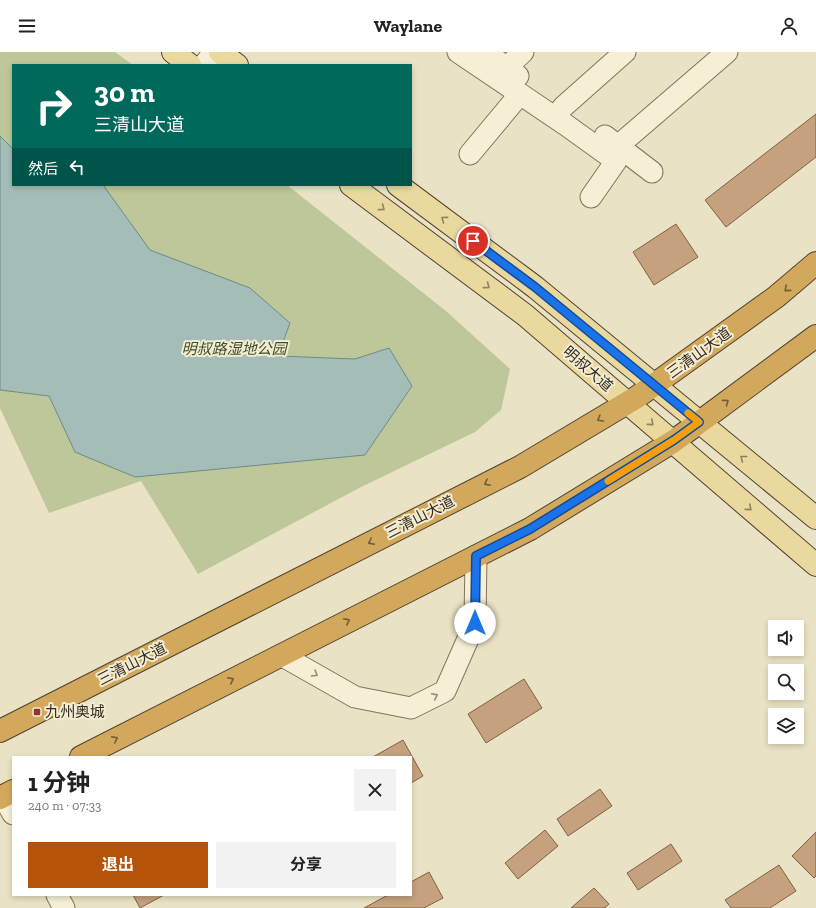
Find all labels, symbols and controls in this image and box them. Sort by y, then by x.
icon: menu [16,15,38,37]
text: Waylane [374,15,442,37]
icon: person [778,15,800,37]
text: 30 m [94,76,155,109]
icon: right [28,80,80,132]
text: 三清山大道 [94,114,184,136]
icon: left [66,156,88,178]
text: 然后 [28,160,58,178]
one-way arrow [378,203,385,210]
one-way arrow [442,217,449,224]
pin [456,224,490,258]
icon: arrive [462,230,484,252]
one-way arrow [482,281,489,288]
one-way arrow [784,284,791,291]
street label: 三清山大道 [663,324,735,382]
park label: 明叔路湿地公园 [181,340,288,358]
street label: 明叔大道 [559,343,617,395]
one-way arrow [721,400,728,407]
one-way arrow [597,415,604,422]
one-way arrow [646,418,654,426]
one-way arrow [740,455,747,462]
one-way arrow [484,478,491,486]
street label: 三清山大道 [382,492,458,542]
one-way arrow [745,503,752,510]
one-way arrow [368,537,375,545]
position arrow [454,602,496,644]
one-way arrow [343,619,350,626]
map controls [768,620,804,744]
button: sound [768,620,804,656]
street label: 三清山大道 [94,639,170,689]
button: search [768,664,804,700]
one-way arrow [311,670,318,677]
one-way arrow [227,677,235,685]
one-way arrow [431,693,438,701]
place label: 九州奥城 [45,703,105,721]
marker: 九州奥城 [32,707,42,717]
button: layers [768,708,804,744]
one-way arrow [111,736,119,744]
text: 1 分钟 [28,768,90,797]
button: close [354,769,396,811]
text: 240 m · 07:33 [28,798,101,813]
button: 退出 [28,842,208,888]
button: 分享 [216,842,396,888]

